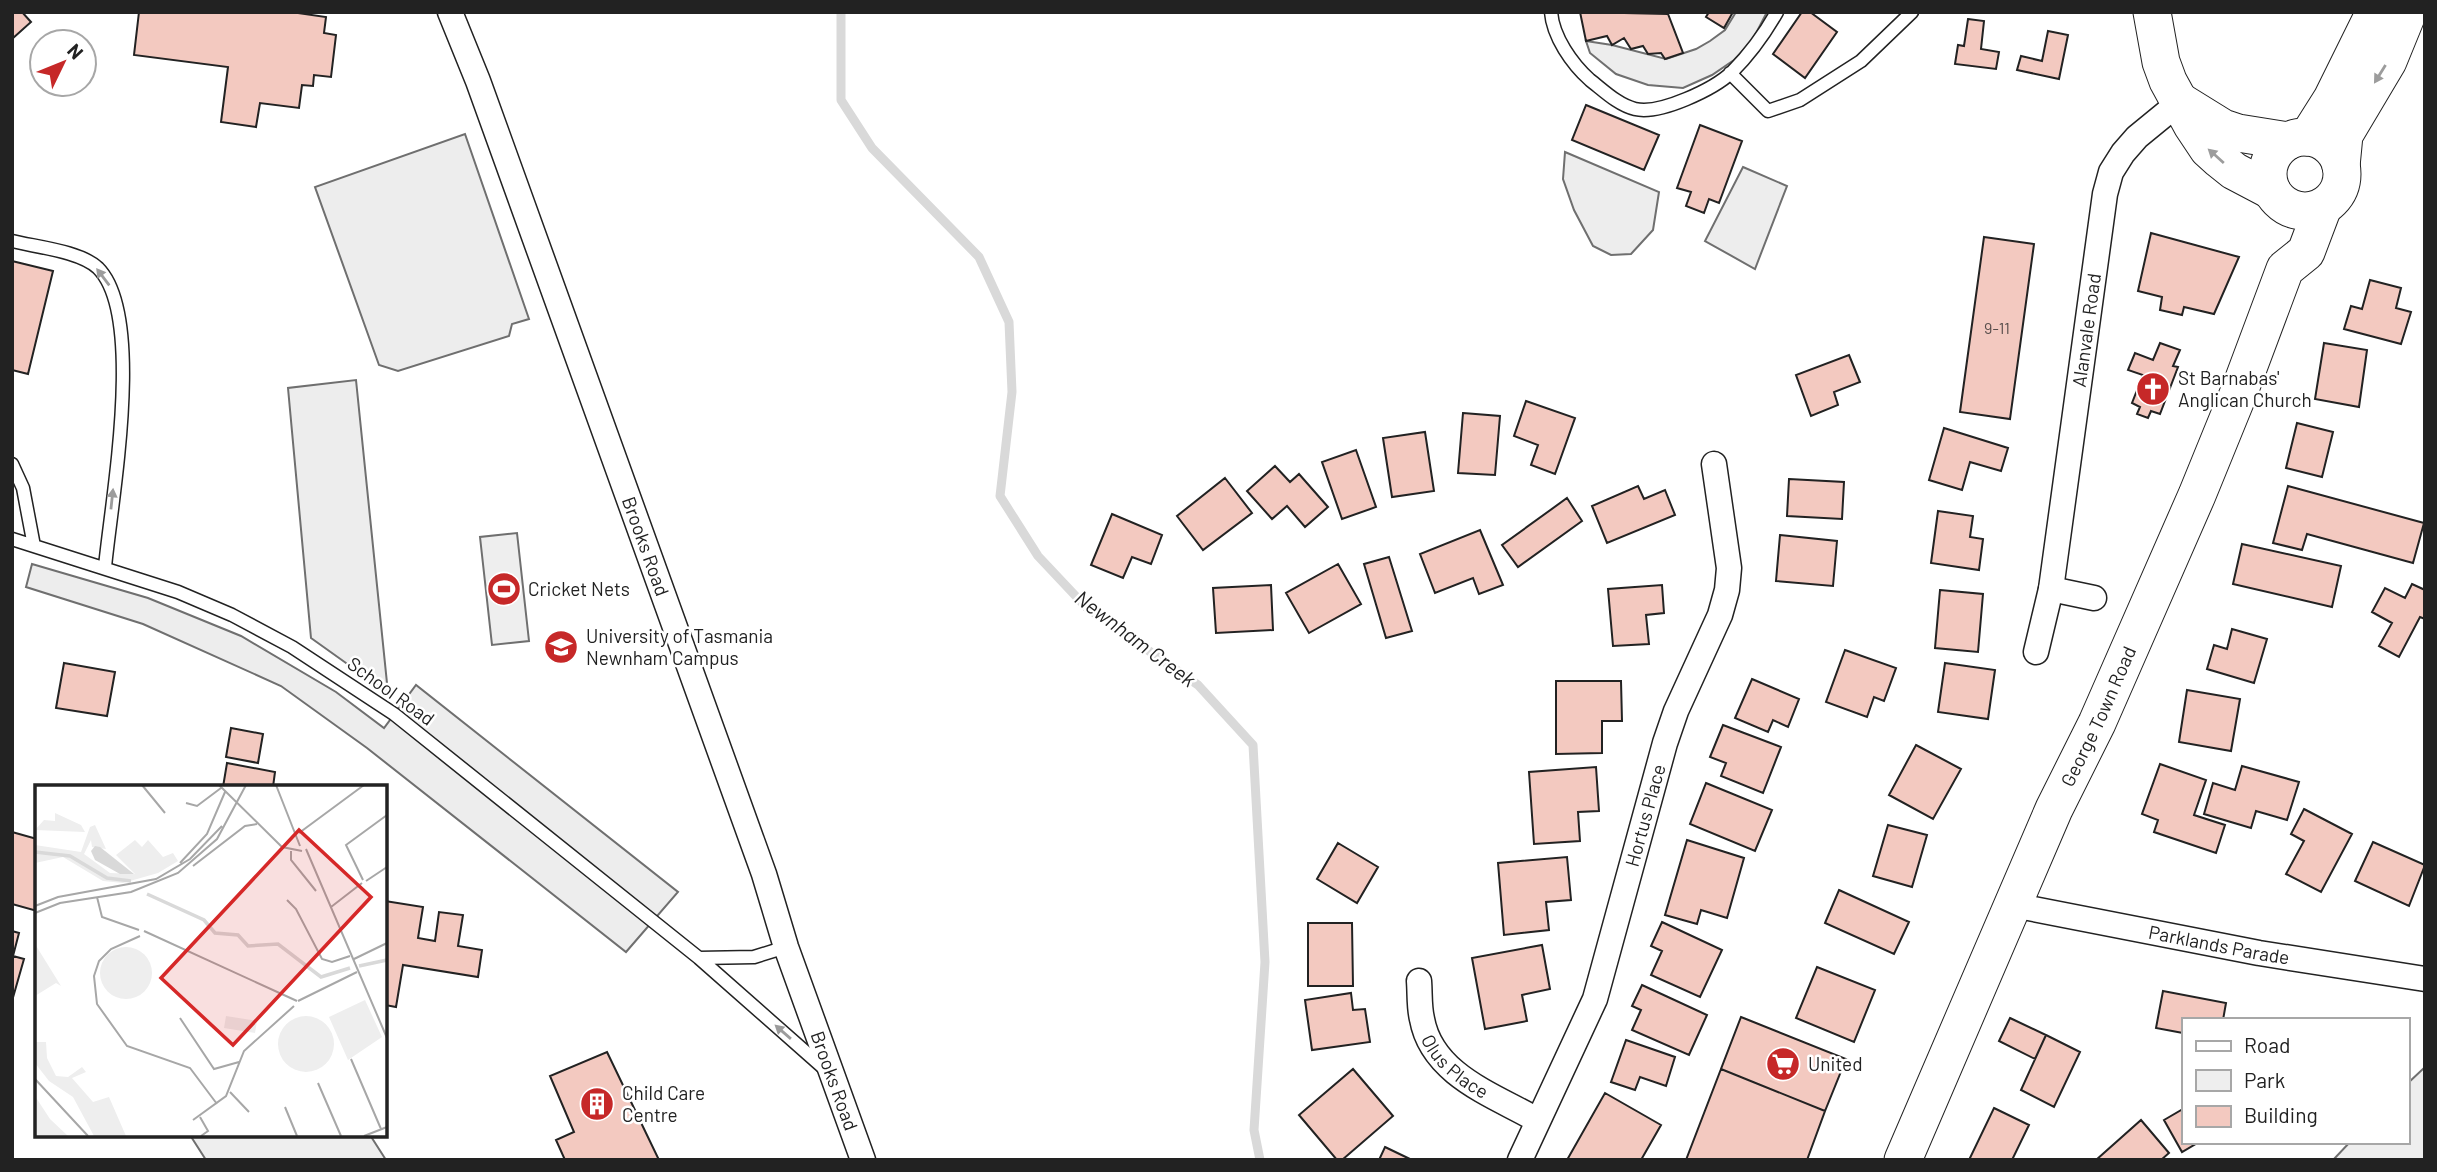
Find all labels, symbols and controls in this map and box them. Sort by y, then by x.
north arrow [28,28,98,98]
text: N [63,39,89,64]
one-way arrow [2374,65,2387,84]
one-way arrow [2207,148,2225,164]
one-way arrow [96,267,110,286]
street label: Alanvale Road [2067,272,2105,388]
house number: 9-11 [1984,318,2010,337]
place label: St Barnabas' Anglican Church [2178,366,2312,411]
church icon: St Barnabas' Anglican Church [2134,370,2172,408]
one-way arrow [106,488,117,510]
street label: Brooks Road [618,493,675,599]
sports icon: Cricket Nets [485,570,523,608]
place label: Cricket Nets [528,577,630,600]
water label: Newnham Creek [1071,584,1202,692]
place label: University of Tasmania Newnham Campus [586,624,773,669]
school or university icon: University of Tasmania Newnham Campus [542,628,580,666]
street label: George Town Road [2055,642,2140,790]
street label: School Road [343,651,439,730]
street label: Hortus Place [1620,761,1670,869]
inset map [35,785,387,1137]
street label: Parklands Parade [2147,920,2291,969]
legend [2182,1018,2409,1144]
one-way arrow [774,1025,791,1040]
street label: Brooks Road [806,1028,863,1133]
street label: Olus Place [1417,1030,1493,1103]
text: Road [2244,1032,2290,1057]
supermarket icon: United [1764,1045,1802,1083]
place label: United [1808,1052,1863,1075]
text: Park [2244,1067,2285,1092]
place label: Child Care Centre [622,1081,705,1126]
building icon: Child Care Centre [578,1085,616,1123]
text: Building [2244,1102,2318,1127]

